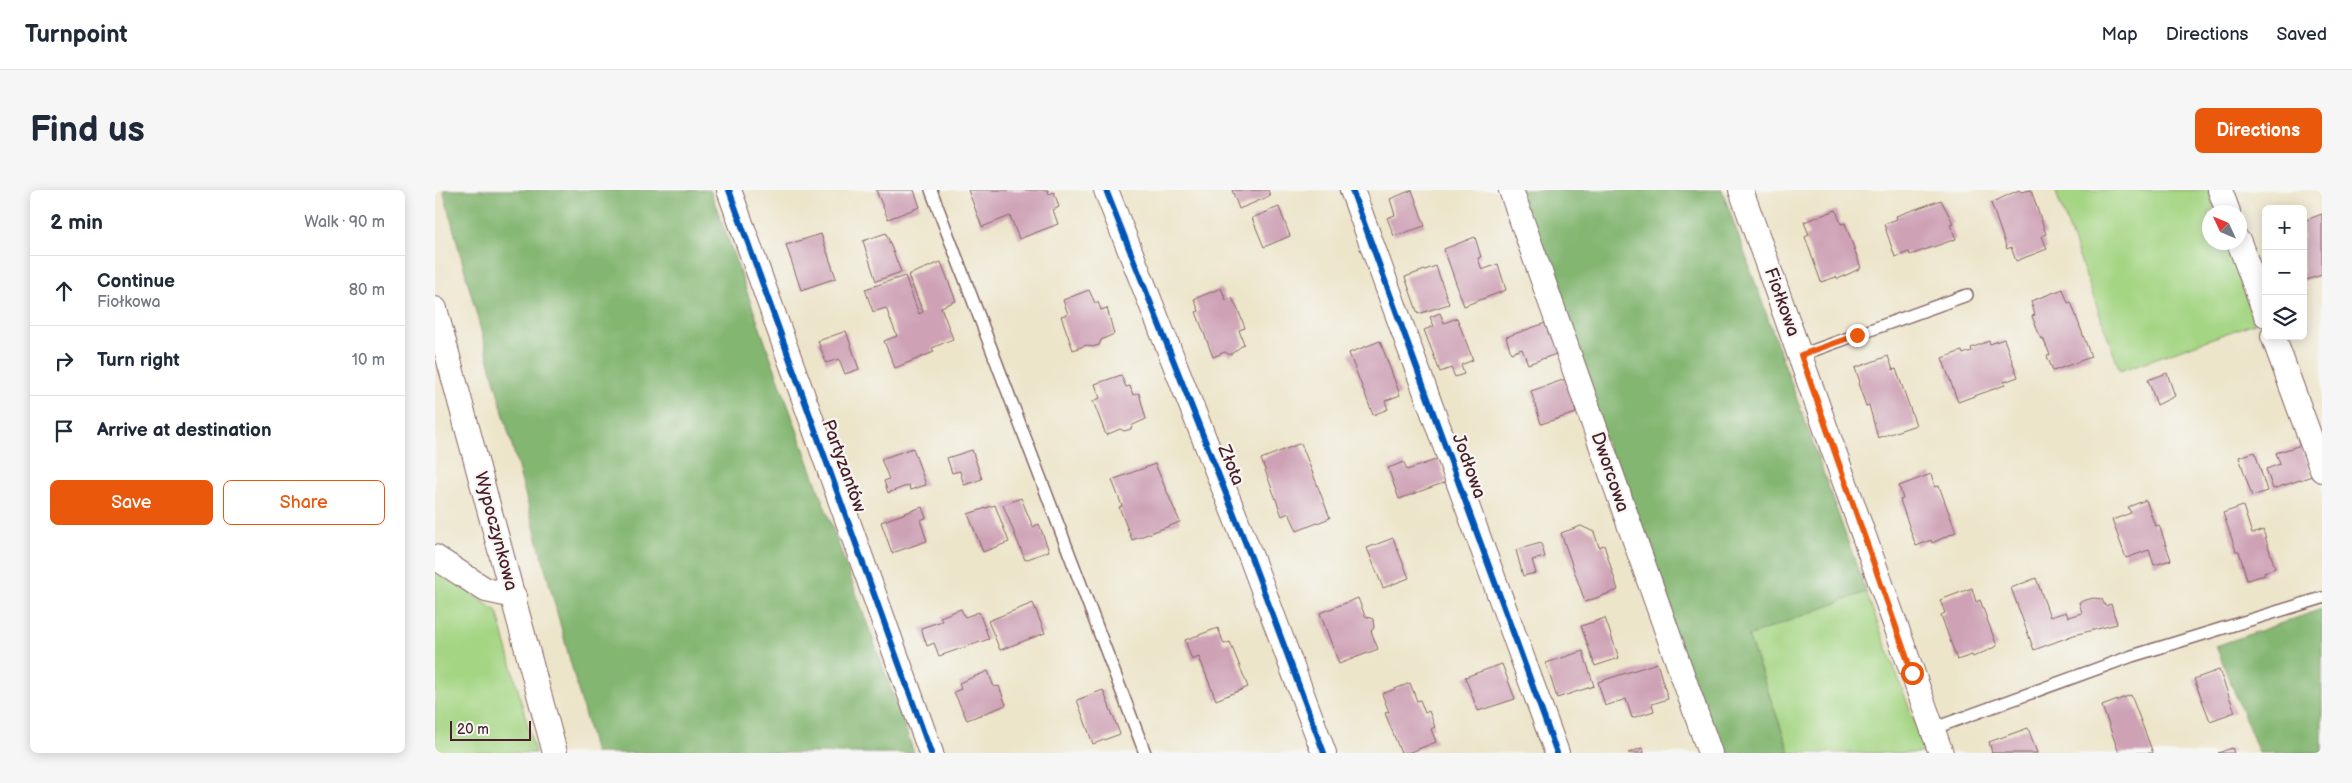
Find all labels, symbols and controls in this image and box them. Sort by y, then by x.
text: Turnpoint [25,20,128,49]
text: Map [2102,24,2138,45]
text: Directions [2166,24,2248,45]
text: Saved [2276,24,2327,45]
button: Directions [2195,108,2322,153]
text: Find us [30,109,145,152]
north arrow [2202,205,2247,250]
map controls [2262,205,2307,340]
button: + [2262,205,2307,250]
text: 2 min [50,210,103,235]
text: Walk · 90 m [304,213,385,232]
button: − [2262,250,2307,295]
street label: Fiołkowa [1760,265,1804,339]
text: Continue [97,270,175,293]
icon: ahead [50,277,78,305]
text: 80 m [349,281,385,300]
text: Fiołkowa [97,293,161,312]
button: layers [2262,295,2307,340]
route end [1846,324,1869,347]
icon: right [50,347,78,375]
text: Turn right [97,349,180,372]
text: 10 m [352,351,385,370]
icon: arrive [50,417,78,445]
street label: Partyzantów [818,417,870,515]
text: Arrive at destination [97,419,272,442]
street label: Dworcowa [1587,429,1633,515]
street label: Jodłowa [1448,431,1490,501]
street label: Złota [1213,441,1249,488]
street label: Wypoczynkowa [470,469,522,593]
button: Save [50,480,213,525]
button: Share [223,480,385,525]
route start [1901,662,1924,685]
scale bar [450,718,531,741]
text: 20 m [457,721,489,738]

